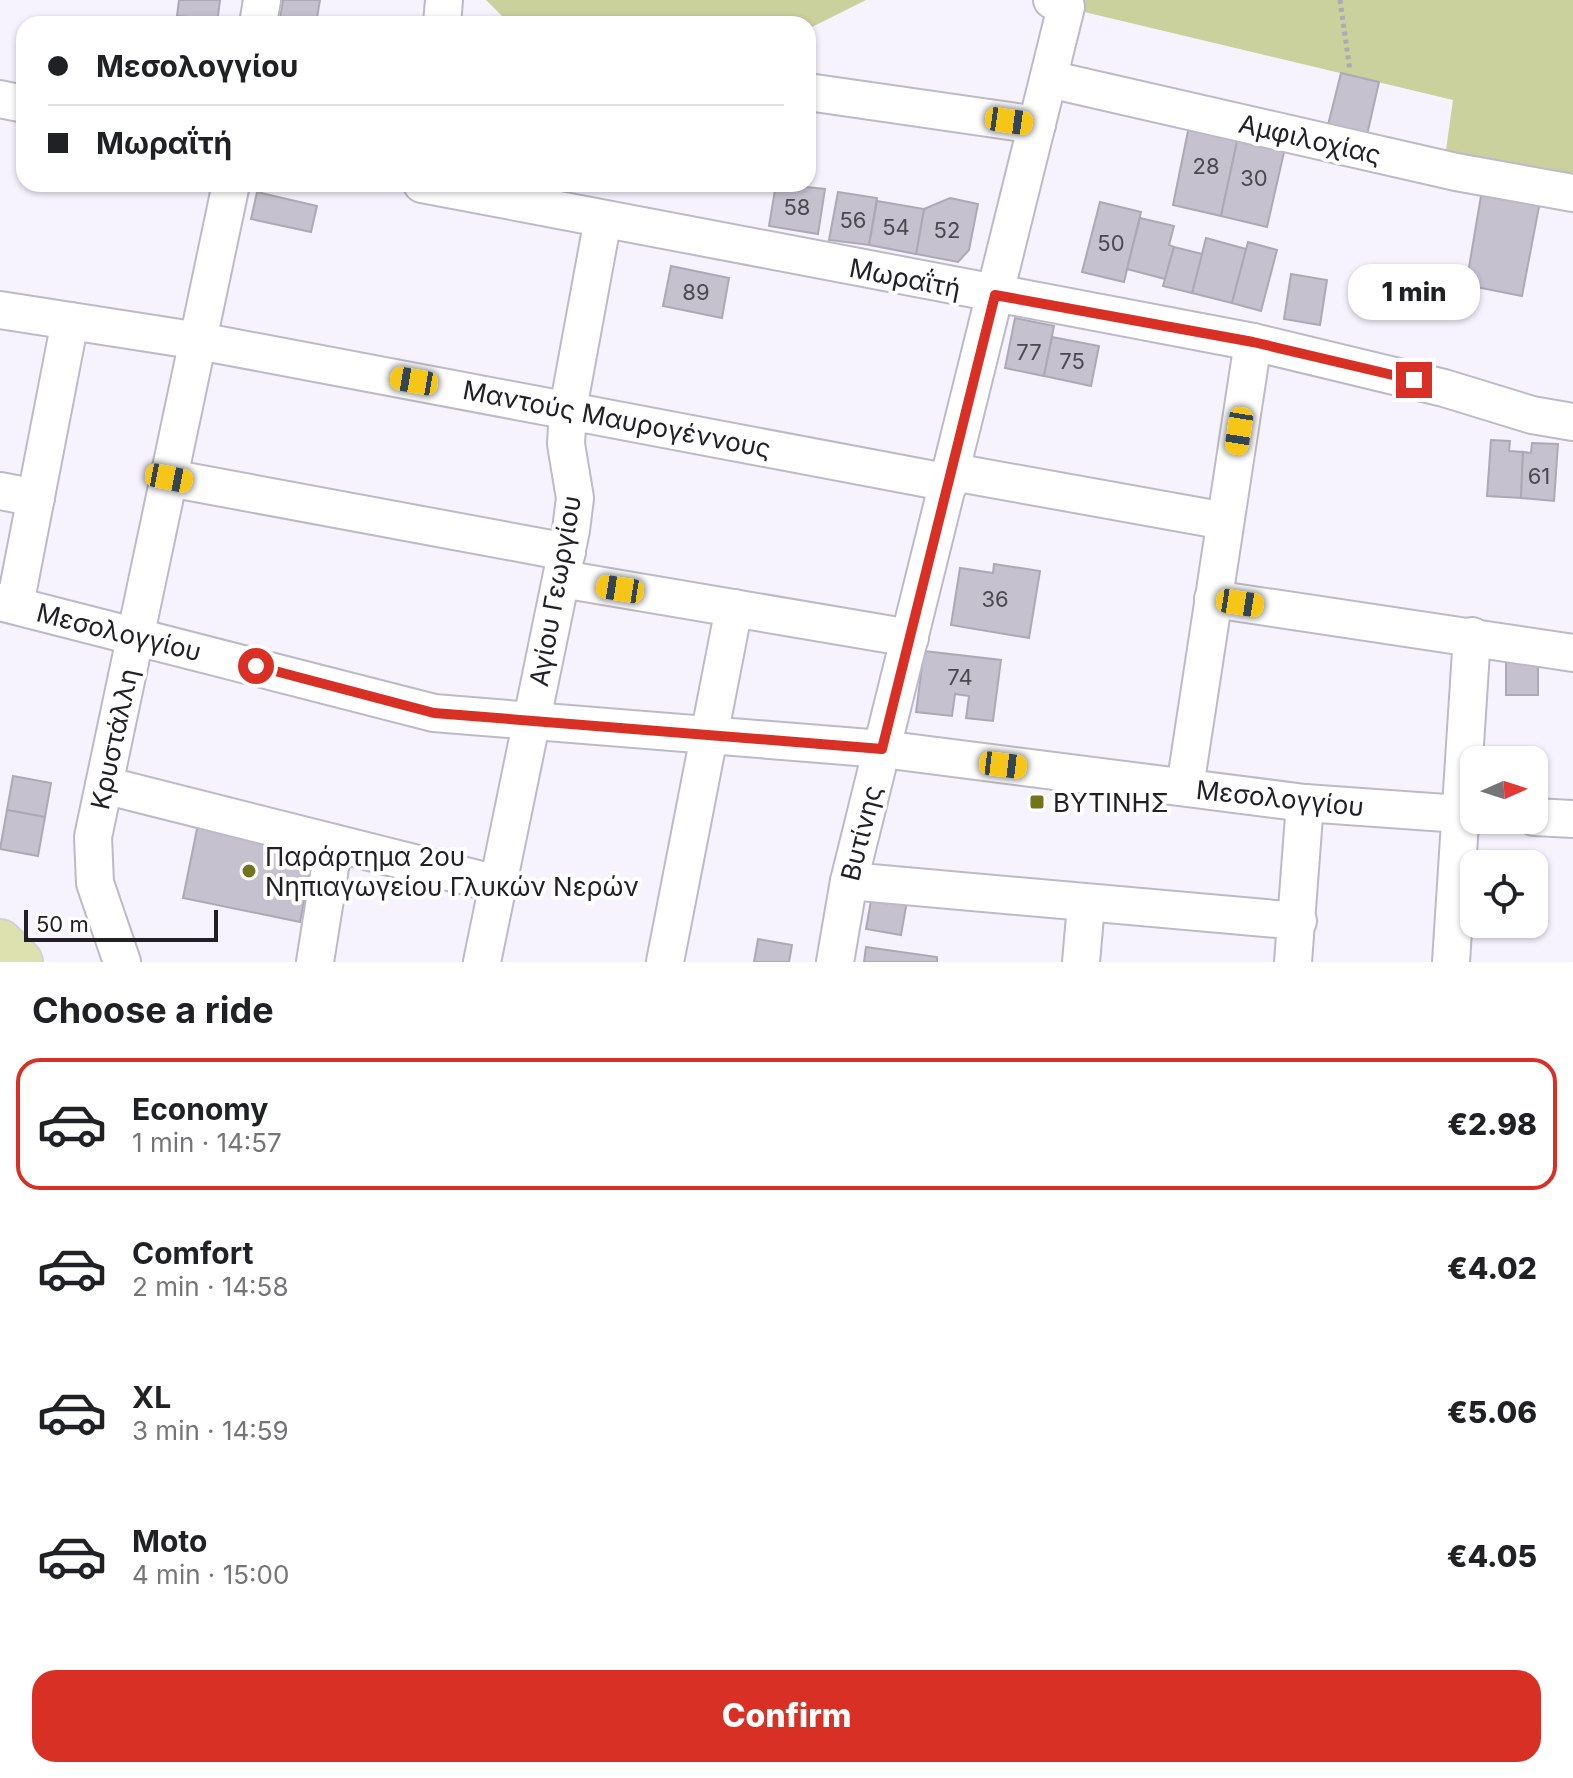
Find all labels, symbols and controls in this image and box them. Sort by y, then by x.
text: Μεσολογγίου [96,48,298,84]
car [984,106,1034,136]
street label: Αμφιλοχίας [1236,108,1384,170]
text: Μωραΐτή [96,125,232,161]
house number: 28 [1192,153,1220,179]
house number: 30 [1240,165,1268,191]
house number: 58 [784,194,810,220]
house number: 56 [839,207,867,233]
house number: 54 [882,214,910,240]
house number: 52 [934,217,960,243]
house number: 50 [1097,230,1125,256]
street label: Μωραΐτή [847,252,963,304]
callout: 1 min [1348,264,1480,320]
text: 1 min [1381,276,1447,307]
house number: 89 [682,279,710,305]
house number: 77 [1016,339,1042,365]
house number: 75 [1059,348,1085,374]
route end [1396,362,1432,398]
car [388,365,440,397]
street label: Μαντούς Μαυρογέννους [460,374,774,464]
car [1223,405,1255,457]
car [143,462,195,494]
house number: 61 [1528,463,1550,489]
street label: Αγίου Γεωργίου [523,493,587,689]
car [594,573,646,605]
house number: 36 [981,586,1009,612]
car [1214,587,1266,619]
street label: Μεσολογγίου [34,597,204,667]
route start [238,648,274,684]
house number: 74 [947,664,973,690]
street label: Κρυστάλλη [84,666,144,812]
north arrow [1460,746,1548,834]
map controls [1460,746,1548,938]
car [978,750,1028,780]
street label: Μεσολογγίου [1195,774,1365,822]
street label: Βυτίνης [834,782,888,884]
place label: ΒΥΤΙΝΗΣ [1053,787,1169,818]
marker: ΒΥΤΙΝΗΣ [1028,793,1046,811]
place label: Παράρτημα 2ου Νηπιαγωγείου Γλυκών Νερών [265,841,639,902]
button: locate [1460,850,1548,938]
marker: Παράρτημα 2ου Νηπιαγωγείου Γλυκών Νερών [240,862,258,880]
scale bar [24,906,218,942]
text: 50 m [36,911,89,937]
text: Choose a ride [32,988,274,1032]
icon: car [36,1088,108,1160]
text: Economy [132,1091,268,1127]
text: €2.98 [1447,1106,1537,1142]
text: 1 min · 14:57 [132,1127,282,1158]
icon: car [36,1232,108,1304]
text: Comfort [132,1235,253,1271]
text: €4.02 [1447,1250,1537,1286]
text: 2 min · 14:58 [132,1271,288,1302]
icon: car [36,1376,108,1448]
text: XL [132,1379,171,1415]
text: €5.06 [1447,1394,1537,1430]
text: 3 min · 14:59 [132,1415,289,1446]
icon: car [36,1520,108,1592]
text: Moto [132,1523,207,1559]
text: €4.05 [1447,1538,1537,1574]
text: 4 min · 15:00 [132,1559,289,1590]
button: Confirm [32,1670,1541,1762]

